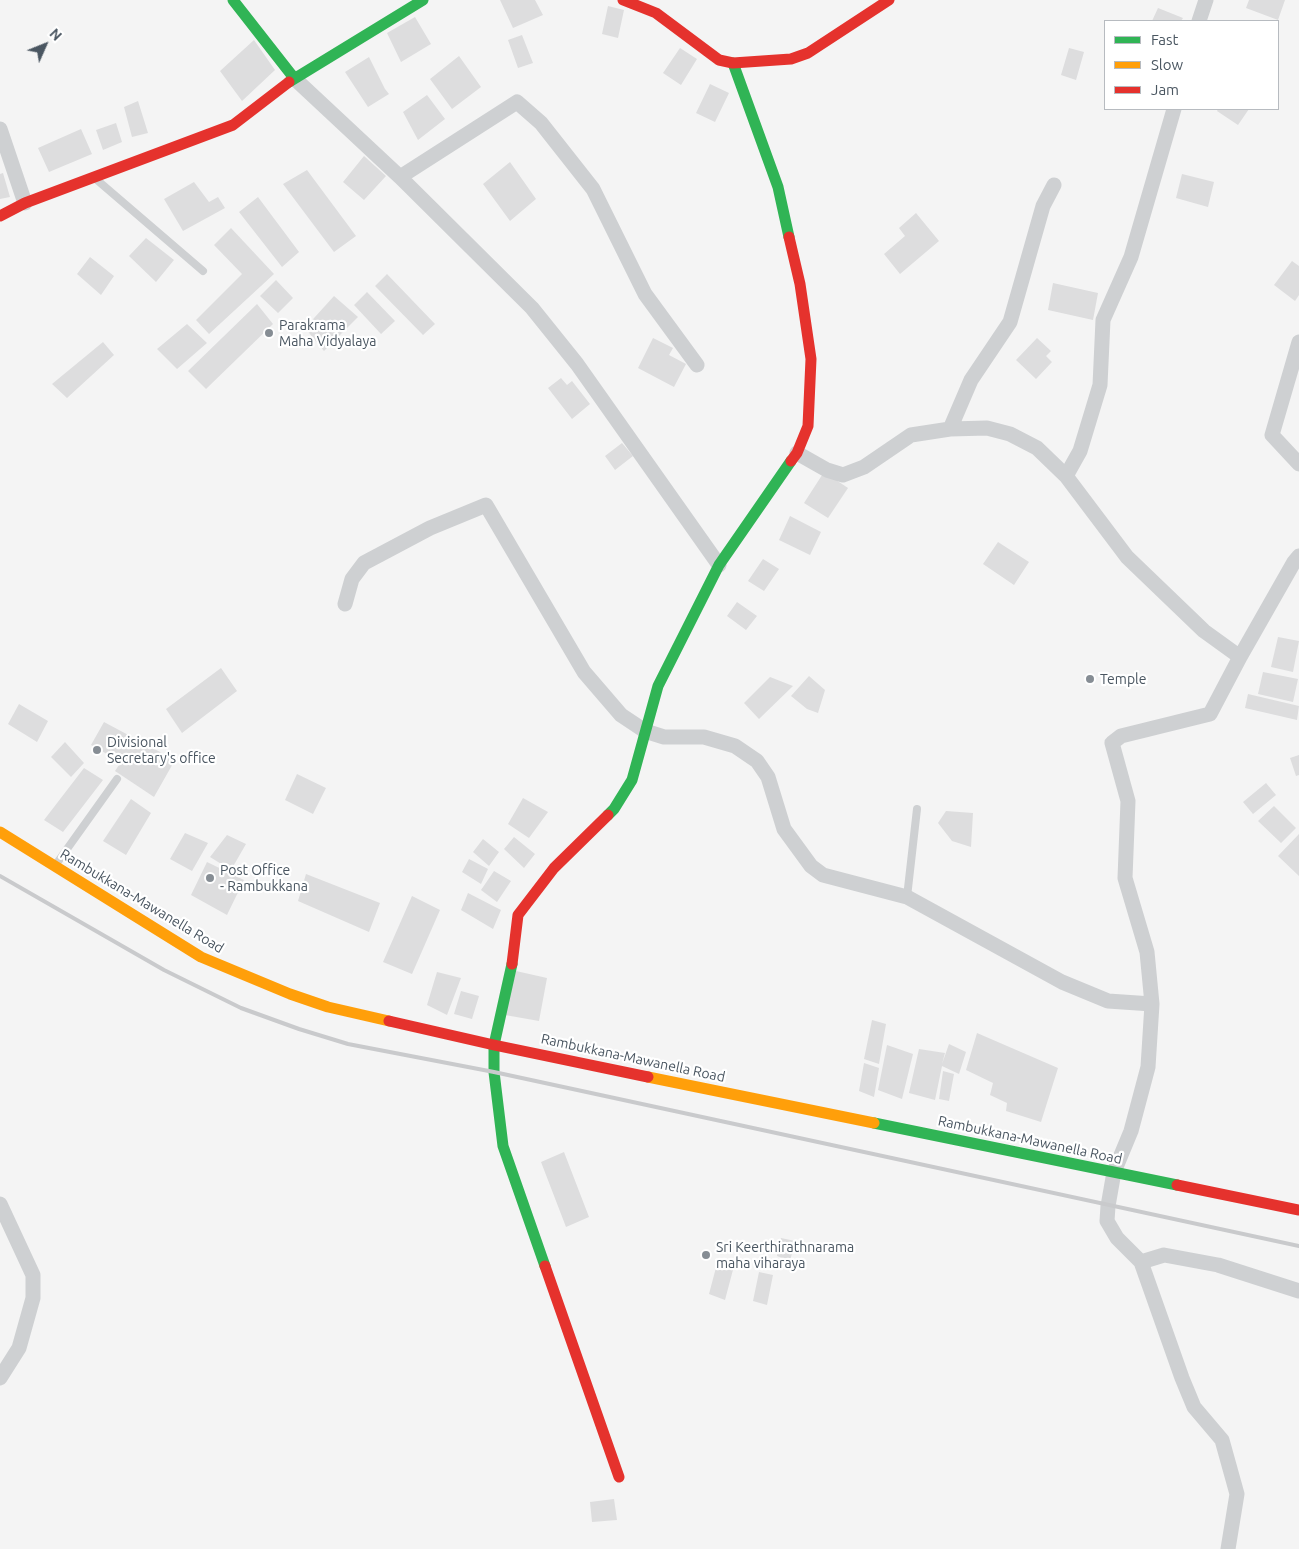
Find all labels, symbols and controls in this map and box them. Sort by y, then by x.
north arrow [20,20,70,70]
legend [1104,20,1279,110]
text: N [46,25,65,44]
text: Fast [1151,31,1178,48]
text: Slow [1151,56,1183,73]
text: Jam [1151,81,1179,98]
place label: Parakrama Maha Vidyalaya [279,317,376,350]
marker: Parakrama Maha Vidyalaya [263,327,275,339]
place label: Temple [1100,671,1147,687]
marker: Temple [1084,673,1096,685]
place label: Divisional Secretary's office [107,734,216,766]
marker: Divisional Secretary's office [91,744,103,756]
street label: Rambukkana-Mawanella Road [57,845,227,957]
place label: Post Office - Rambukkana [220,862,308,894]
marker: Post Office - Rambukkana [204,872,216,884]
street label: Rambukkana-Mawanella Road [539,1030,727,1086]
street label: Rambukkana-Mawanella Road [936,1112,1124,1168]
place label: Sri Keerthirathnarama maha viharaya [716,1239,854,1272]
marker: Sri Keerthirathnarama maha viharaya [700,1249,712,1261]

